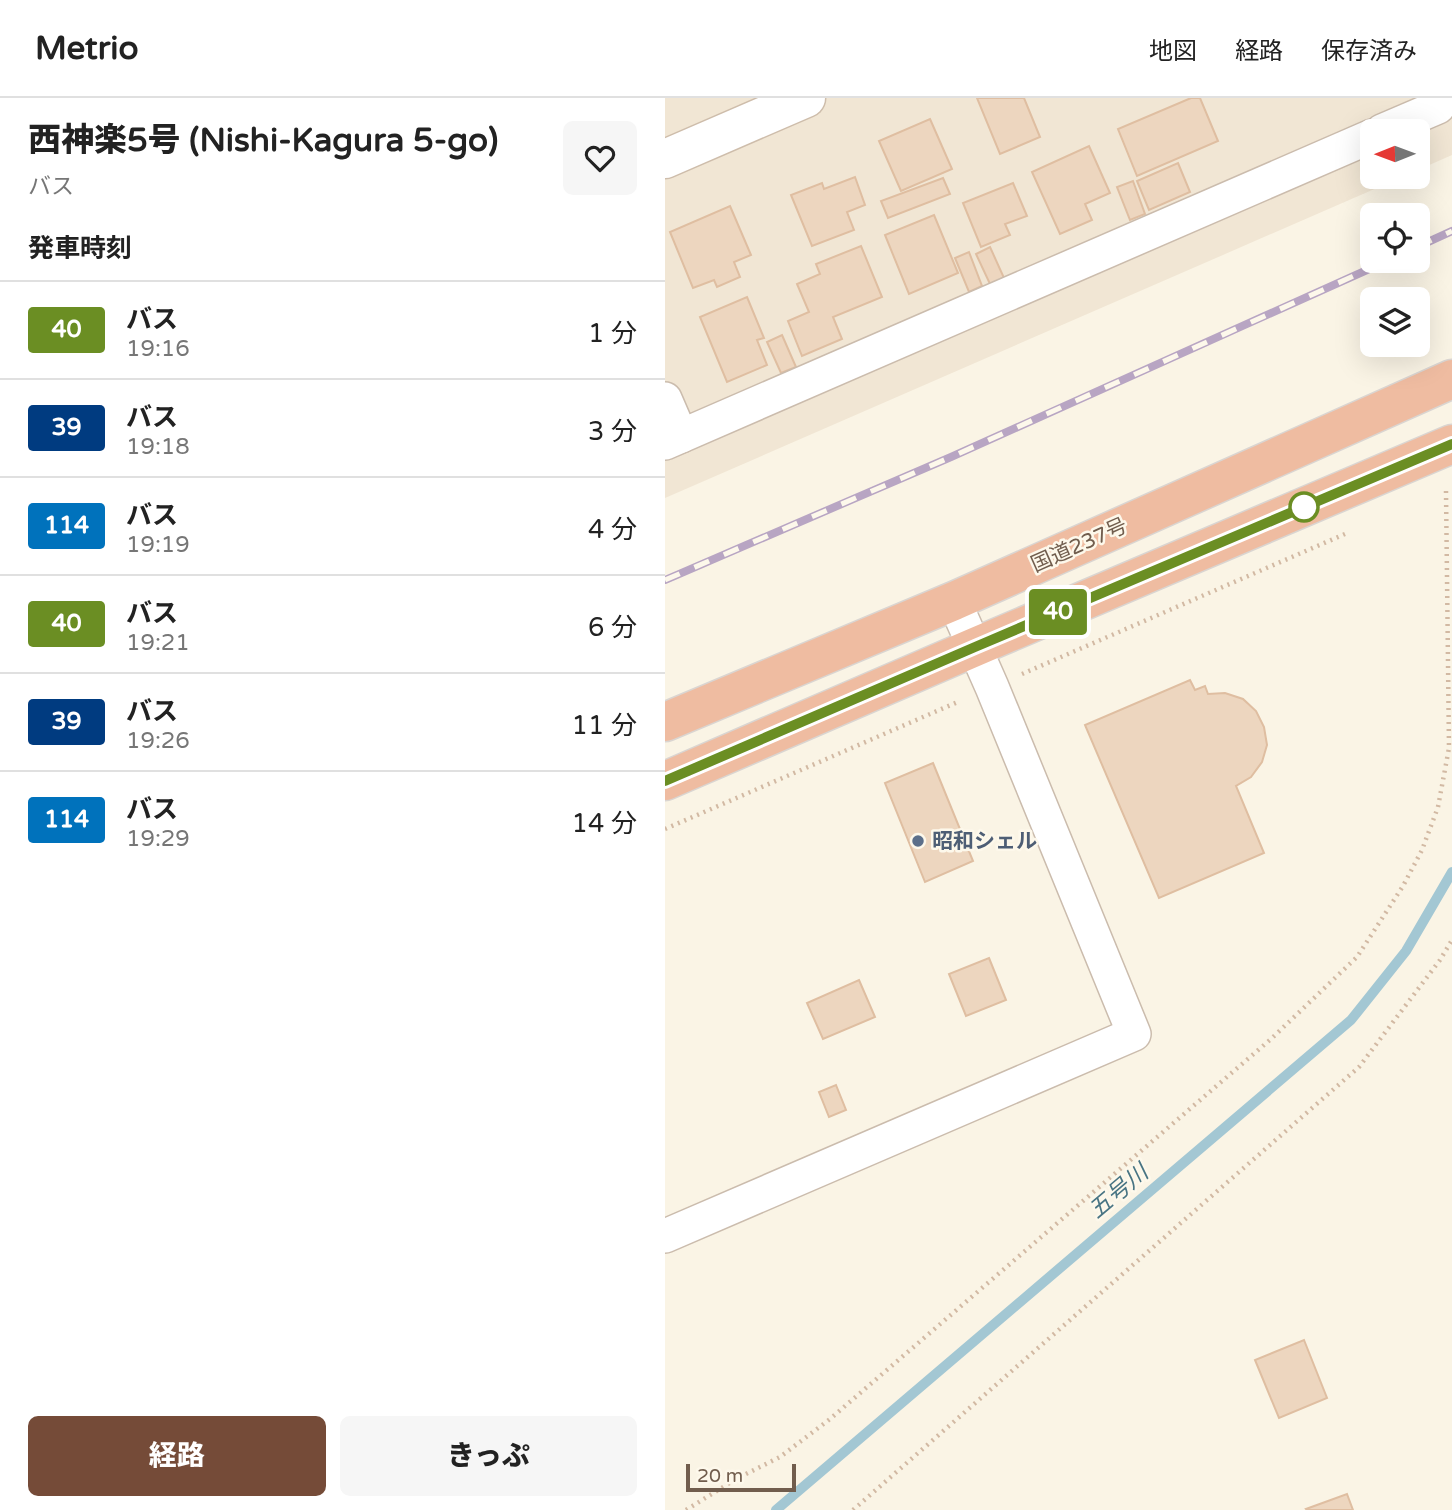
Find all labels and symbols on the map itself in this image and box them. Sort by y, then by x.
north arrow [1360,119,1430,189]
unlabelled marker [1289,492,1319,522]
street label: 国道237号 [1027,513,1131,578]
line badge: 40 [1027,589,1089,635]
place label: 昭和シェル [932,829,1037,854]
marker: 昭和シェル [910,833,926,849]
water label: 五号川 [1083,1157,1156,1225]
scale bar [686,1461,796,1493]

